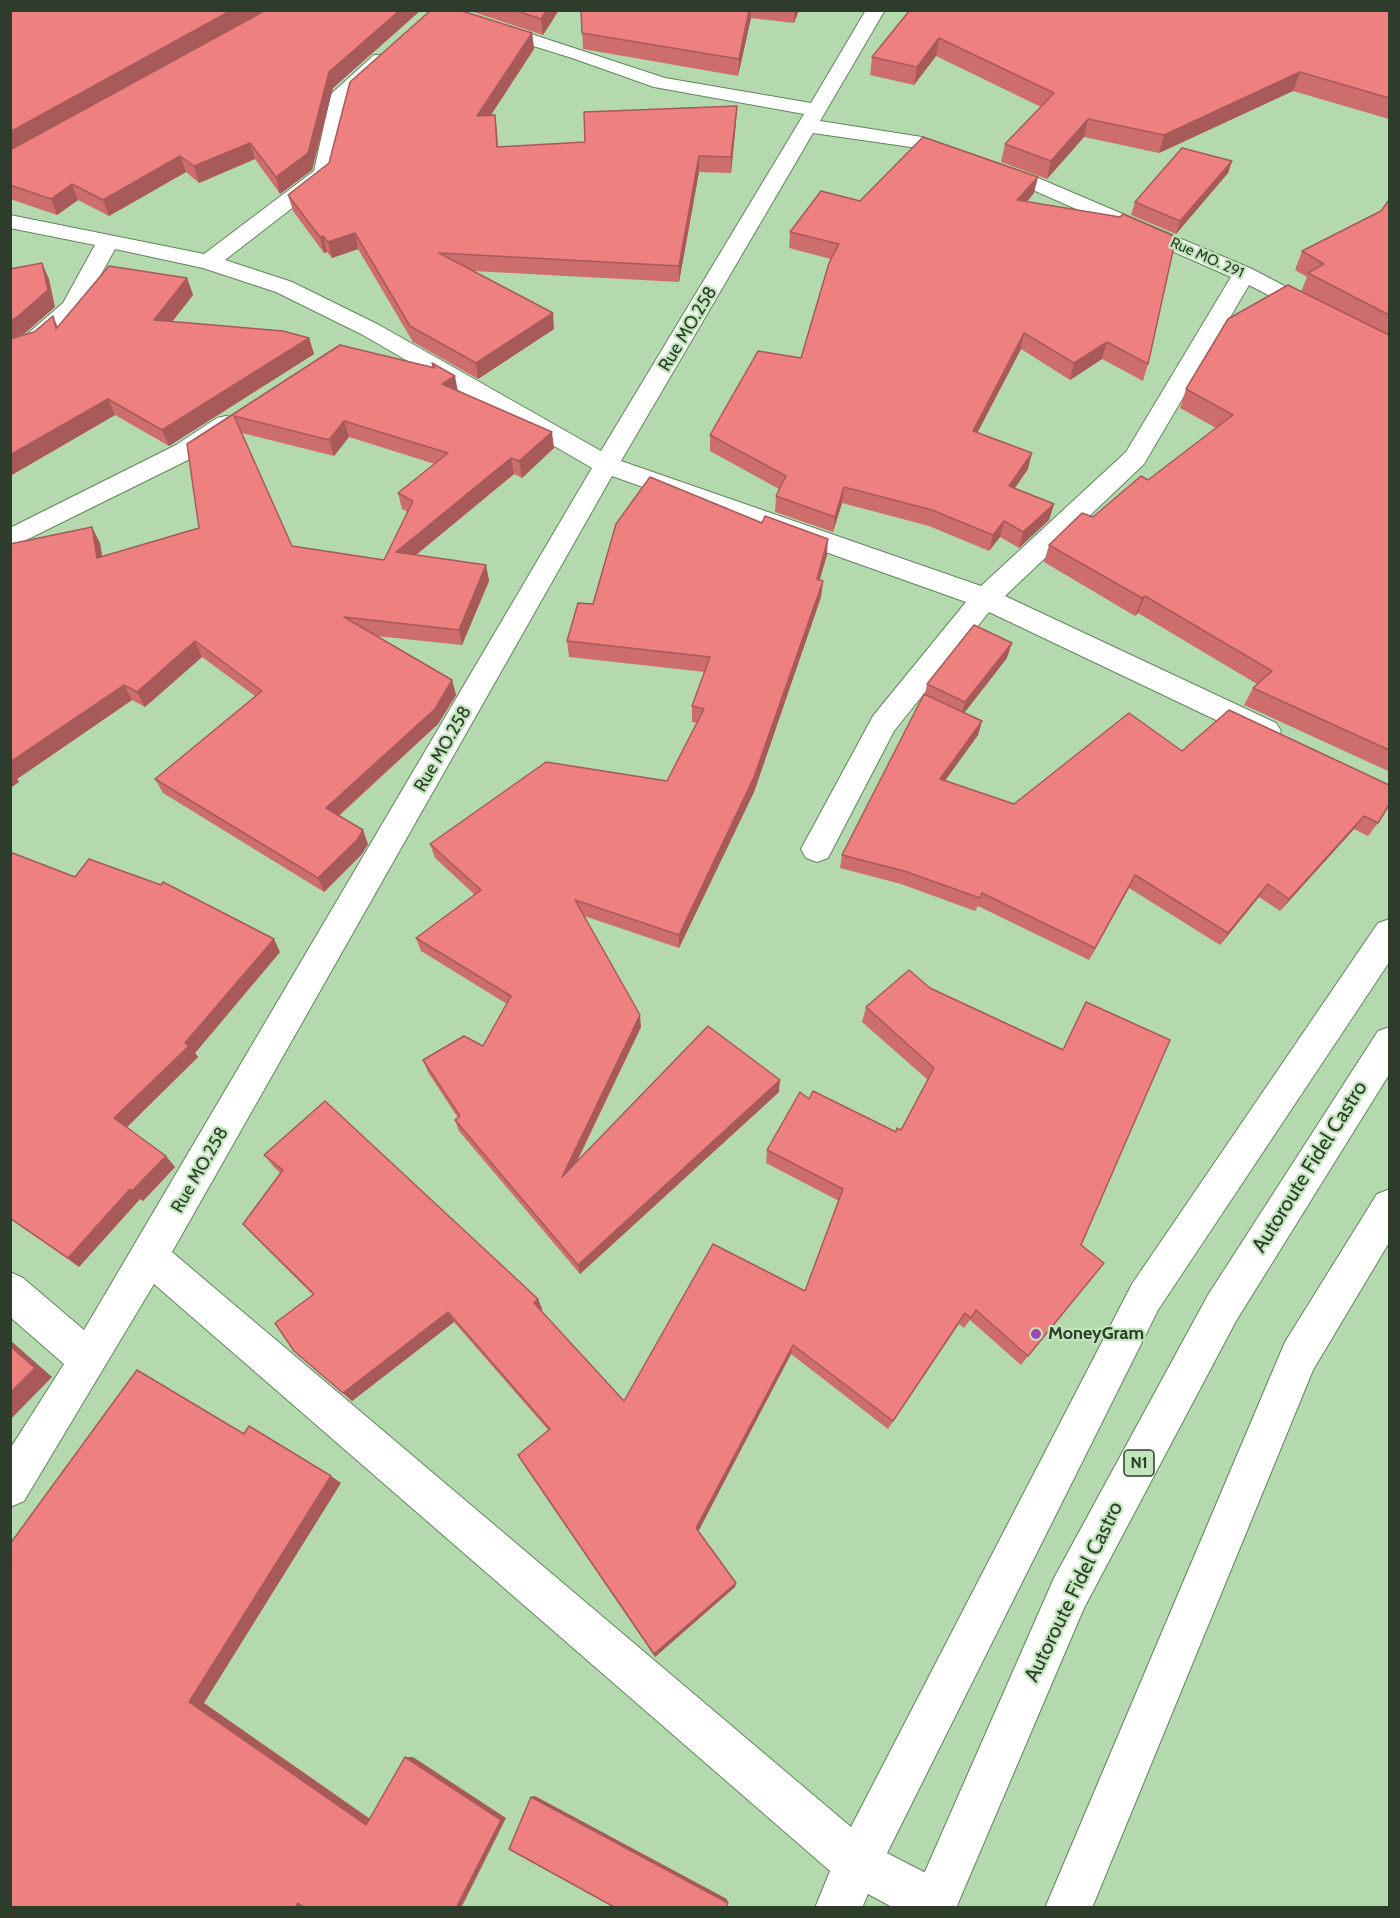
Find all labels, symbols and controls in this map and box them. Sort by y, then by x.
street label: Rue MO. 291 [1167,234,1247,282]
street label: Rue MO.258 [654,283,722,375]
street label: Rue MO.258 [410,702,476,796]
street label: Autoroute Fidel Castro [1247,1076,1373,1258]
street label: Rue MO.258 [167,1123,233,1217]
place label: MoneyGram [1048,1323,1144,1345]
marker: MoneyGram [1029,1327,1043,1341]
road number: N1 [1124,1450,1154,1476]
street label: Autoroute Fidel Castro [1019,1498,1129,1686]

